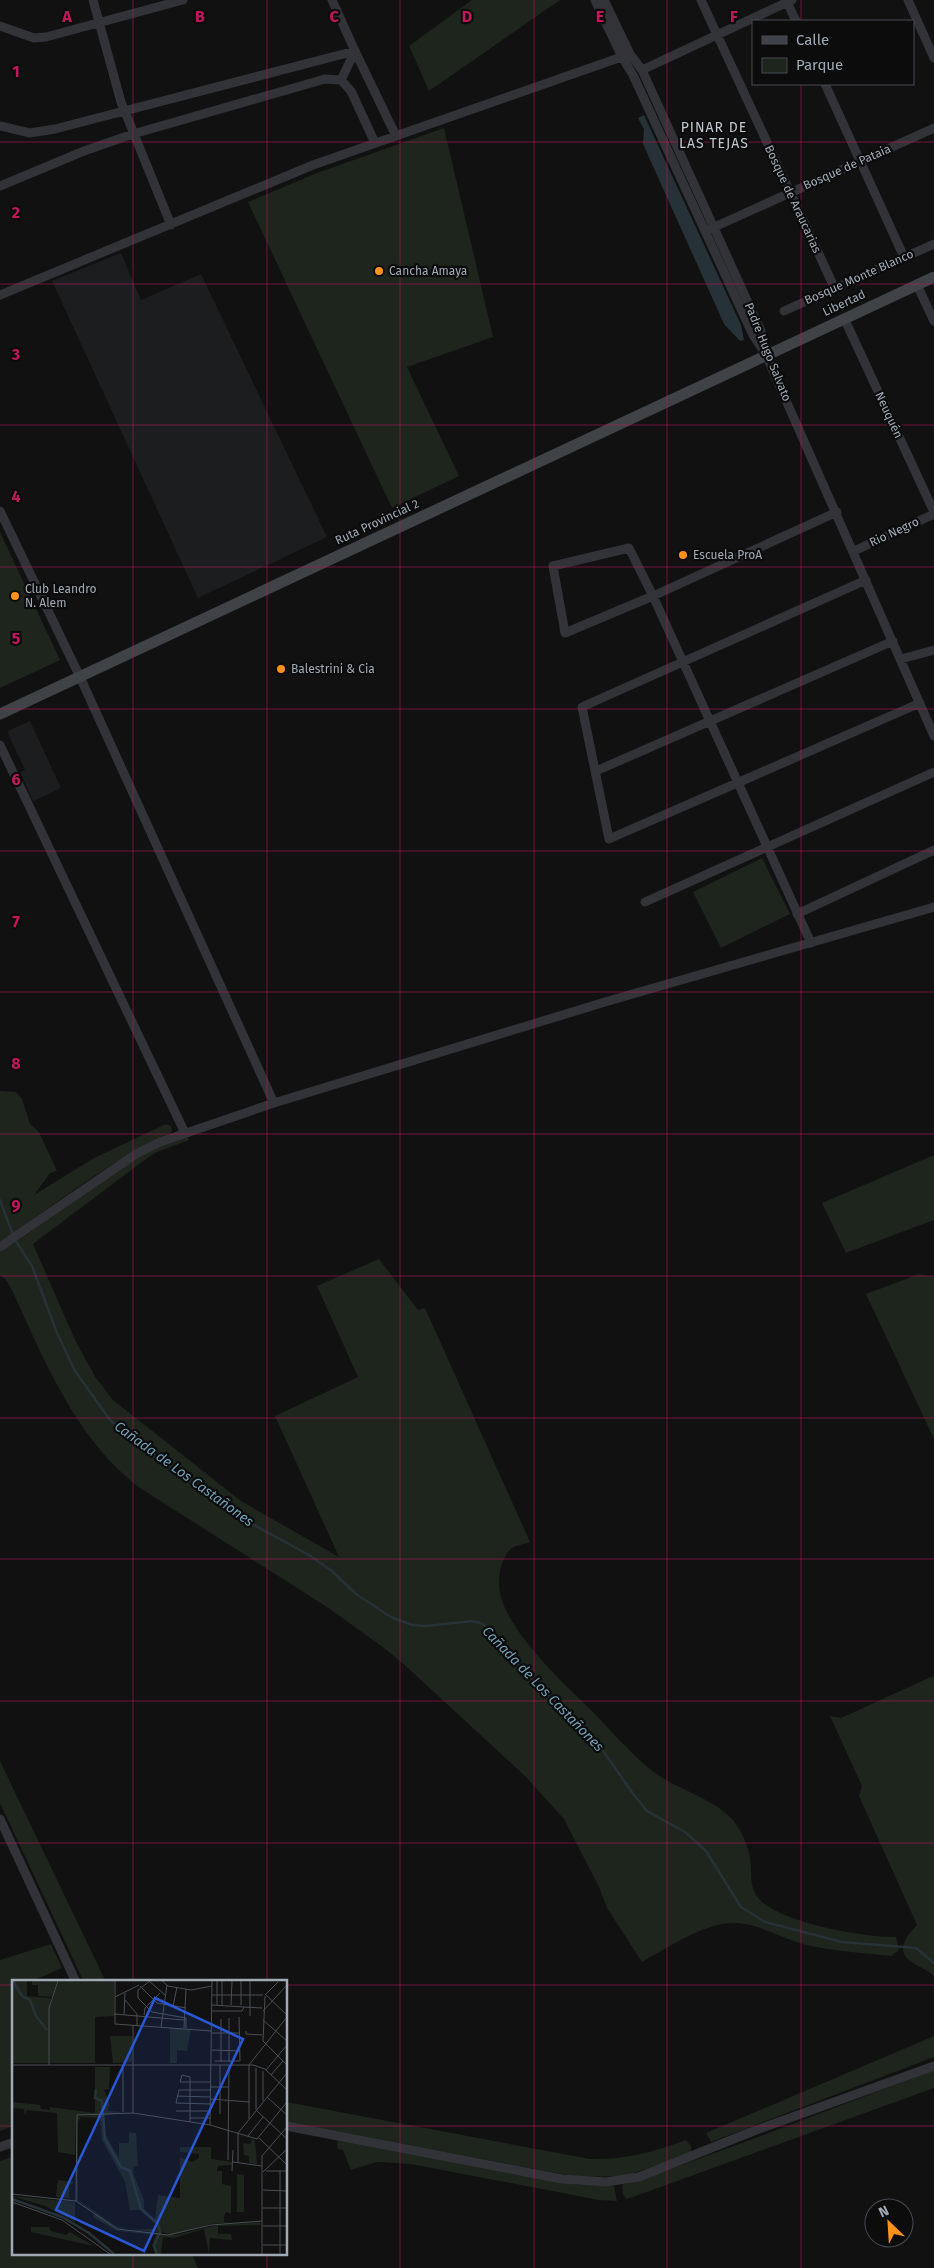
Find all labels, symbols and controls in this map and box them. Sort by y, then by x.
text: A [61,7,72,26]
text: B [195,7,205,26]
text: C [329,7,339,26]
text: D [462,7,472,26]
text: E [596,7,604,26]
text: F [730,7,738,26]
legend [752,20,914,85]
text: Calle [796,31,829,49]
text: Parque [796,56,843,74]
text: 1 [12,62,20,81]
district label: PINAR DE LAS TEJAS [679,119,749,152]
street label: Bosque de Pataia [801,141,893,193]
street label: Bosque de Araucarias [762,143,824,256]
text: 2 [12,203,20,222]
street label: Bosque Monte Blanco [802,247,916,307]
place label: Cancha Amaya [389,264,467,278]
marker: Cancha Amaya [373,265,385,277]
street label: Libertad [820,287,868,319]
street label: Padre Hugo Salvato [742,301,794,403]
text: 3 [11,345,20,364]
street label: Neuquén [872,390,906,440]
text: 4 [11,487,21,506]
street label: Ruta Provincial 2 [333,496,421,548]
street label: Rio Negro [867,514,921,550]
place label: Escuela ProA [693,548,762,562]
marker: Escuela ProA [677,549,689,561]
place label: Club Leandro N. Alem [25,582,97,610]
marker: Club Leandro N. Alem [9,590,21,602]
text: 5 [12,629,21,648]
place label: Balestrini & Cia [291,662,375,676]
marker: Balestrini & Cia [275,663,287,675]
text: 6 [11,770,21,789]
text: 7 [12,912,20,931]
text: 8 [11,1054,21,1073]
text: 9 [12,1196,21,1215]
water label: Cañada de Los Castañones [111,1418,257,1530]
water label: Cañada de Los Castañones [479,1623,608,1756]
inset map [12,1980,288,2256]
north arrow [864,2198,914,2248]
text: N [876,2202,892,2221]

